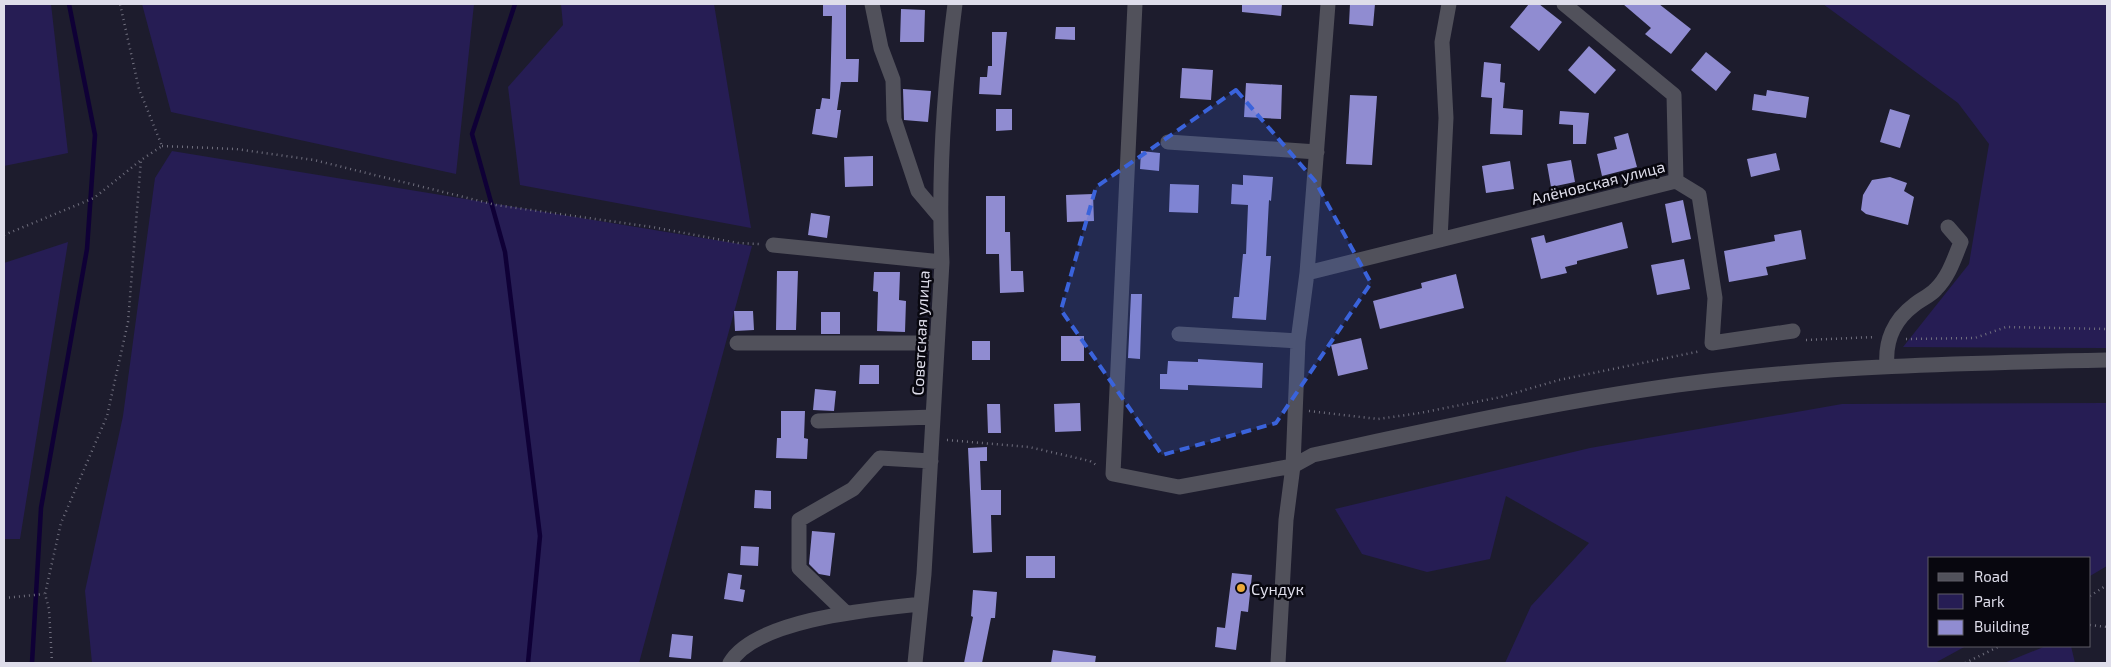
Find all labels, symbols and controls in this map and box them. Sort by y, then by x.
street label: Алёновская улица [1529,156,1667,209]
street label: Советская улица [907,270,934,396]
legend [1928,557,2091,647]
text: Road [1974,567,2009,585]
place label: Сундук [1251,579,1305,599]
marker: Сундук [1235,582,1247,594]
text: Park [1974,592,2005,610]
text: Building [1974,617,2030,635]

